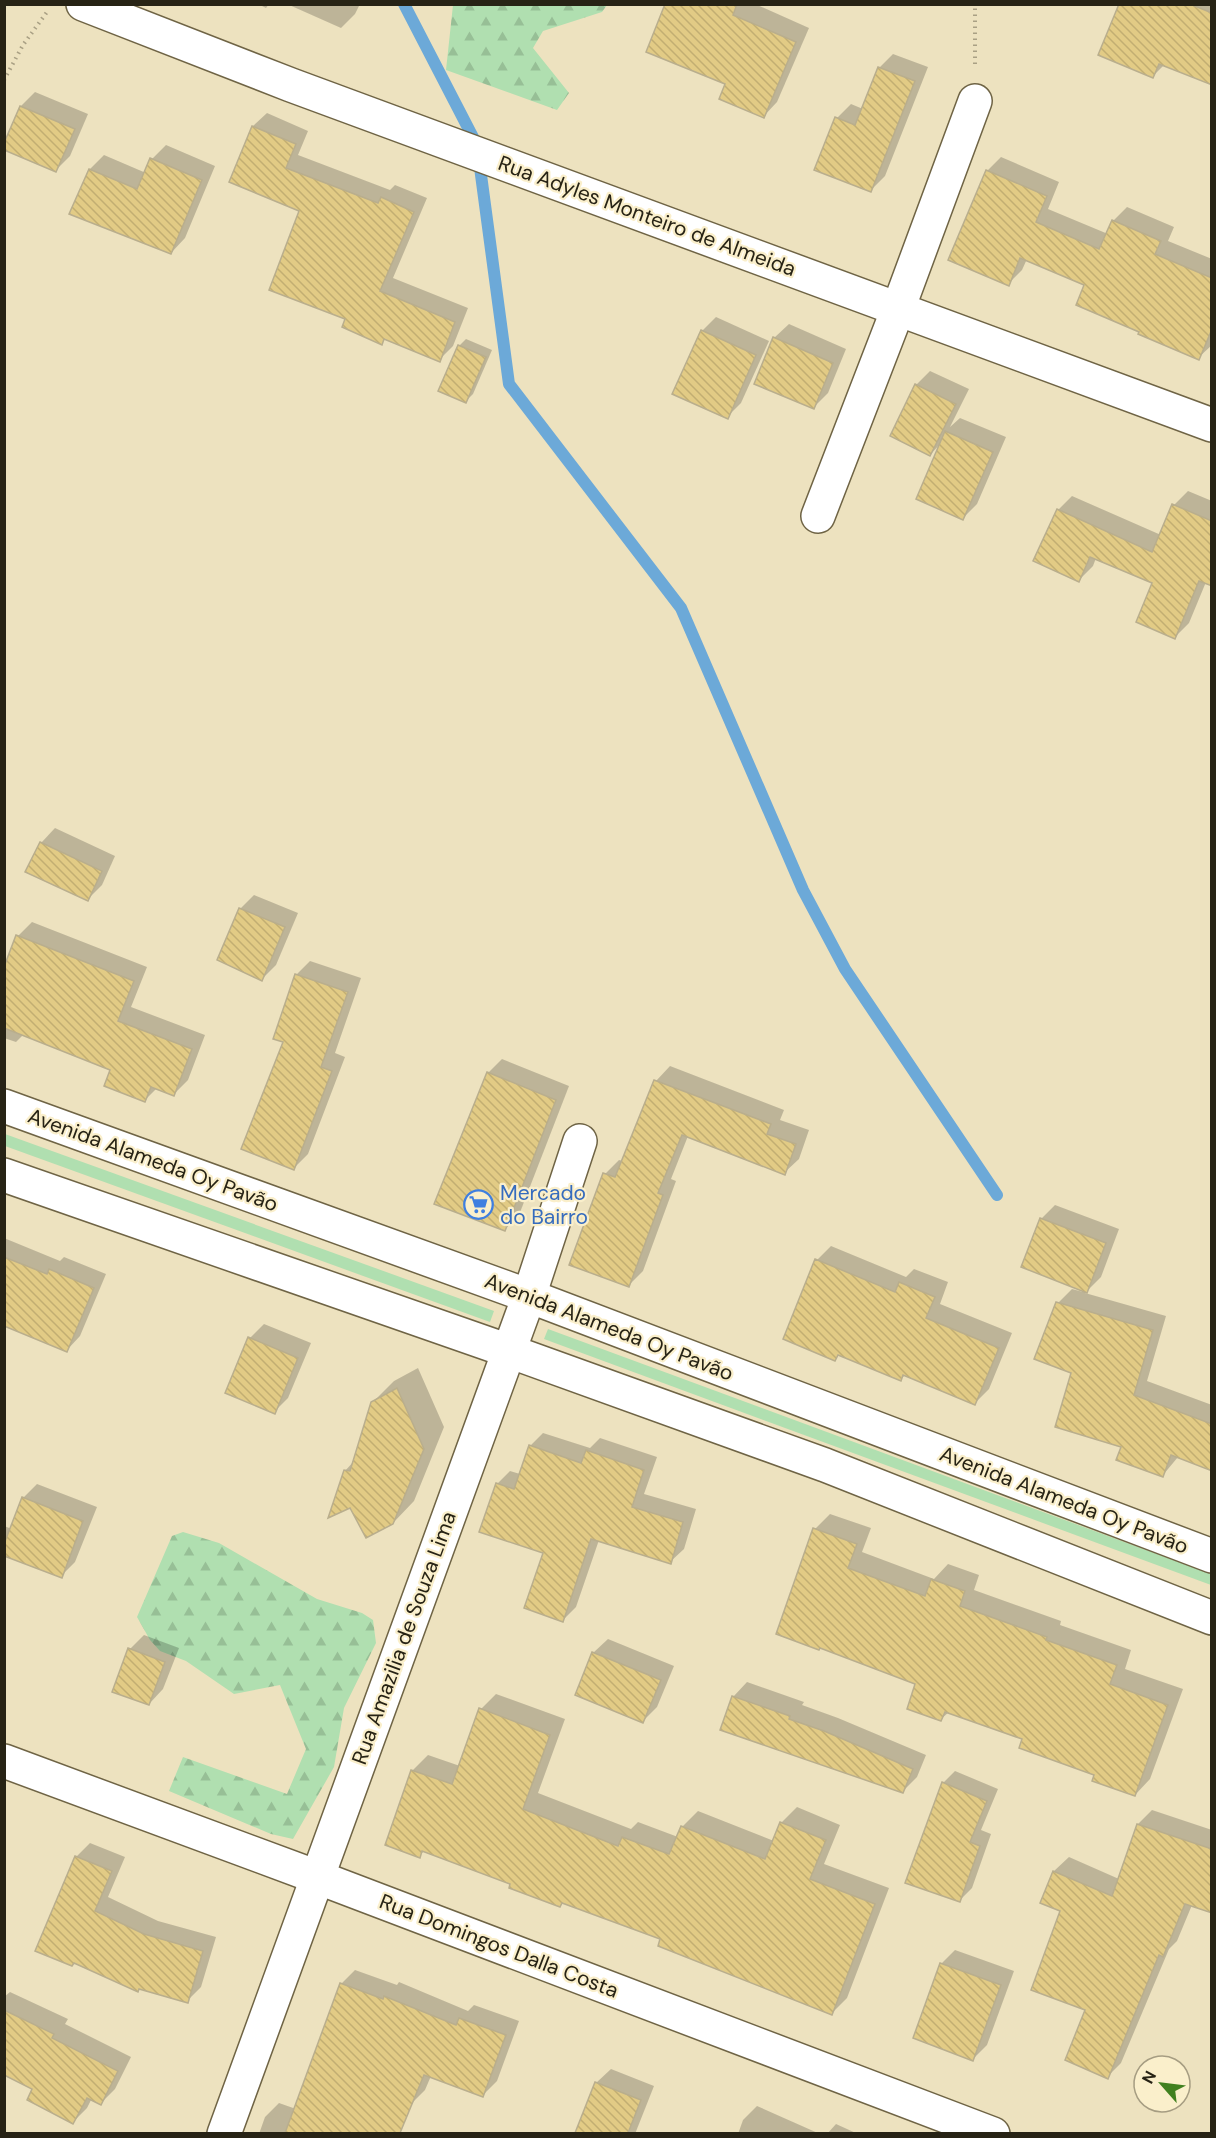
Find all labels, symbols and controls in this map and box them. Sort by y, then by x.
street label: Rua Adyles Monteiro de Almeida [494,149,800,283]
street label: Avenida Alameda Oy Pavão [24,1102,282,1218]
place label: Mercado do Bairro [500,1179,588,1231]
supermarket icon: Mercado do Bairro [463,1189,495,1221]
street label: Avenida Alameda Oy Pavão [481,1267,737,1387]
street label: Avenida Alameda Oy Pavão [936,1440,1192,1560]
street label: Rua Amazilia de Souza Lima [345,1508,463,1768]
street label: Rua Domingos Dalla Costa [376,1887,622,2005]
north arrow [1132,2054,1192,2114]
text: N [1137,2067,1161,2087]

